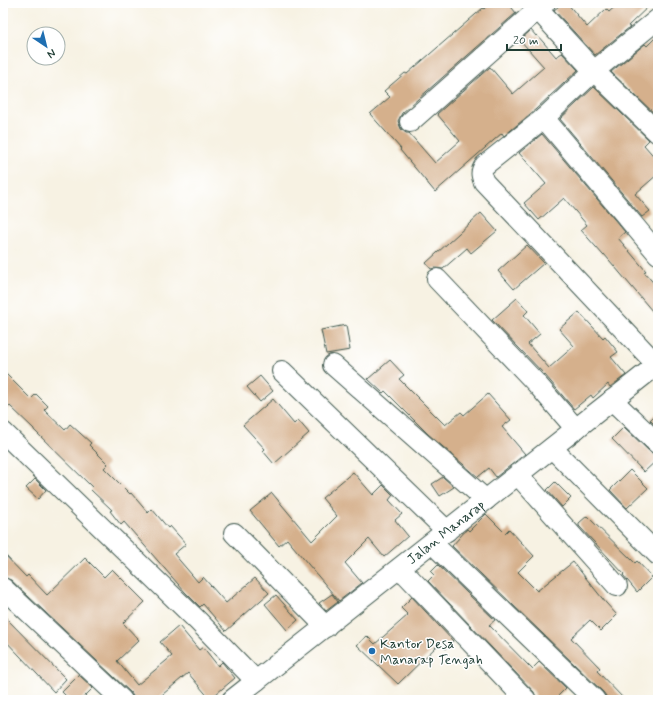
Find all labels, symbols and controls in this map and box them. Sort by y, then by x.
north arrow [26,26,66,66]
scale bar [507,26,561,52]
text: 20 m [513,33,539,49]
text: N [44,46,58,61]
street label: Jalan Manarap [403,496,489,569]
place label: Kantor Desa Manarap Tengah [380,635,483,669]
marker: Kantor Desa Manarap Tengah [367,646,377,656]

